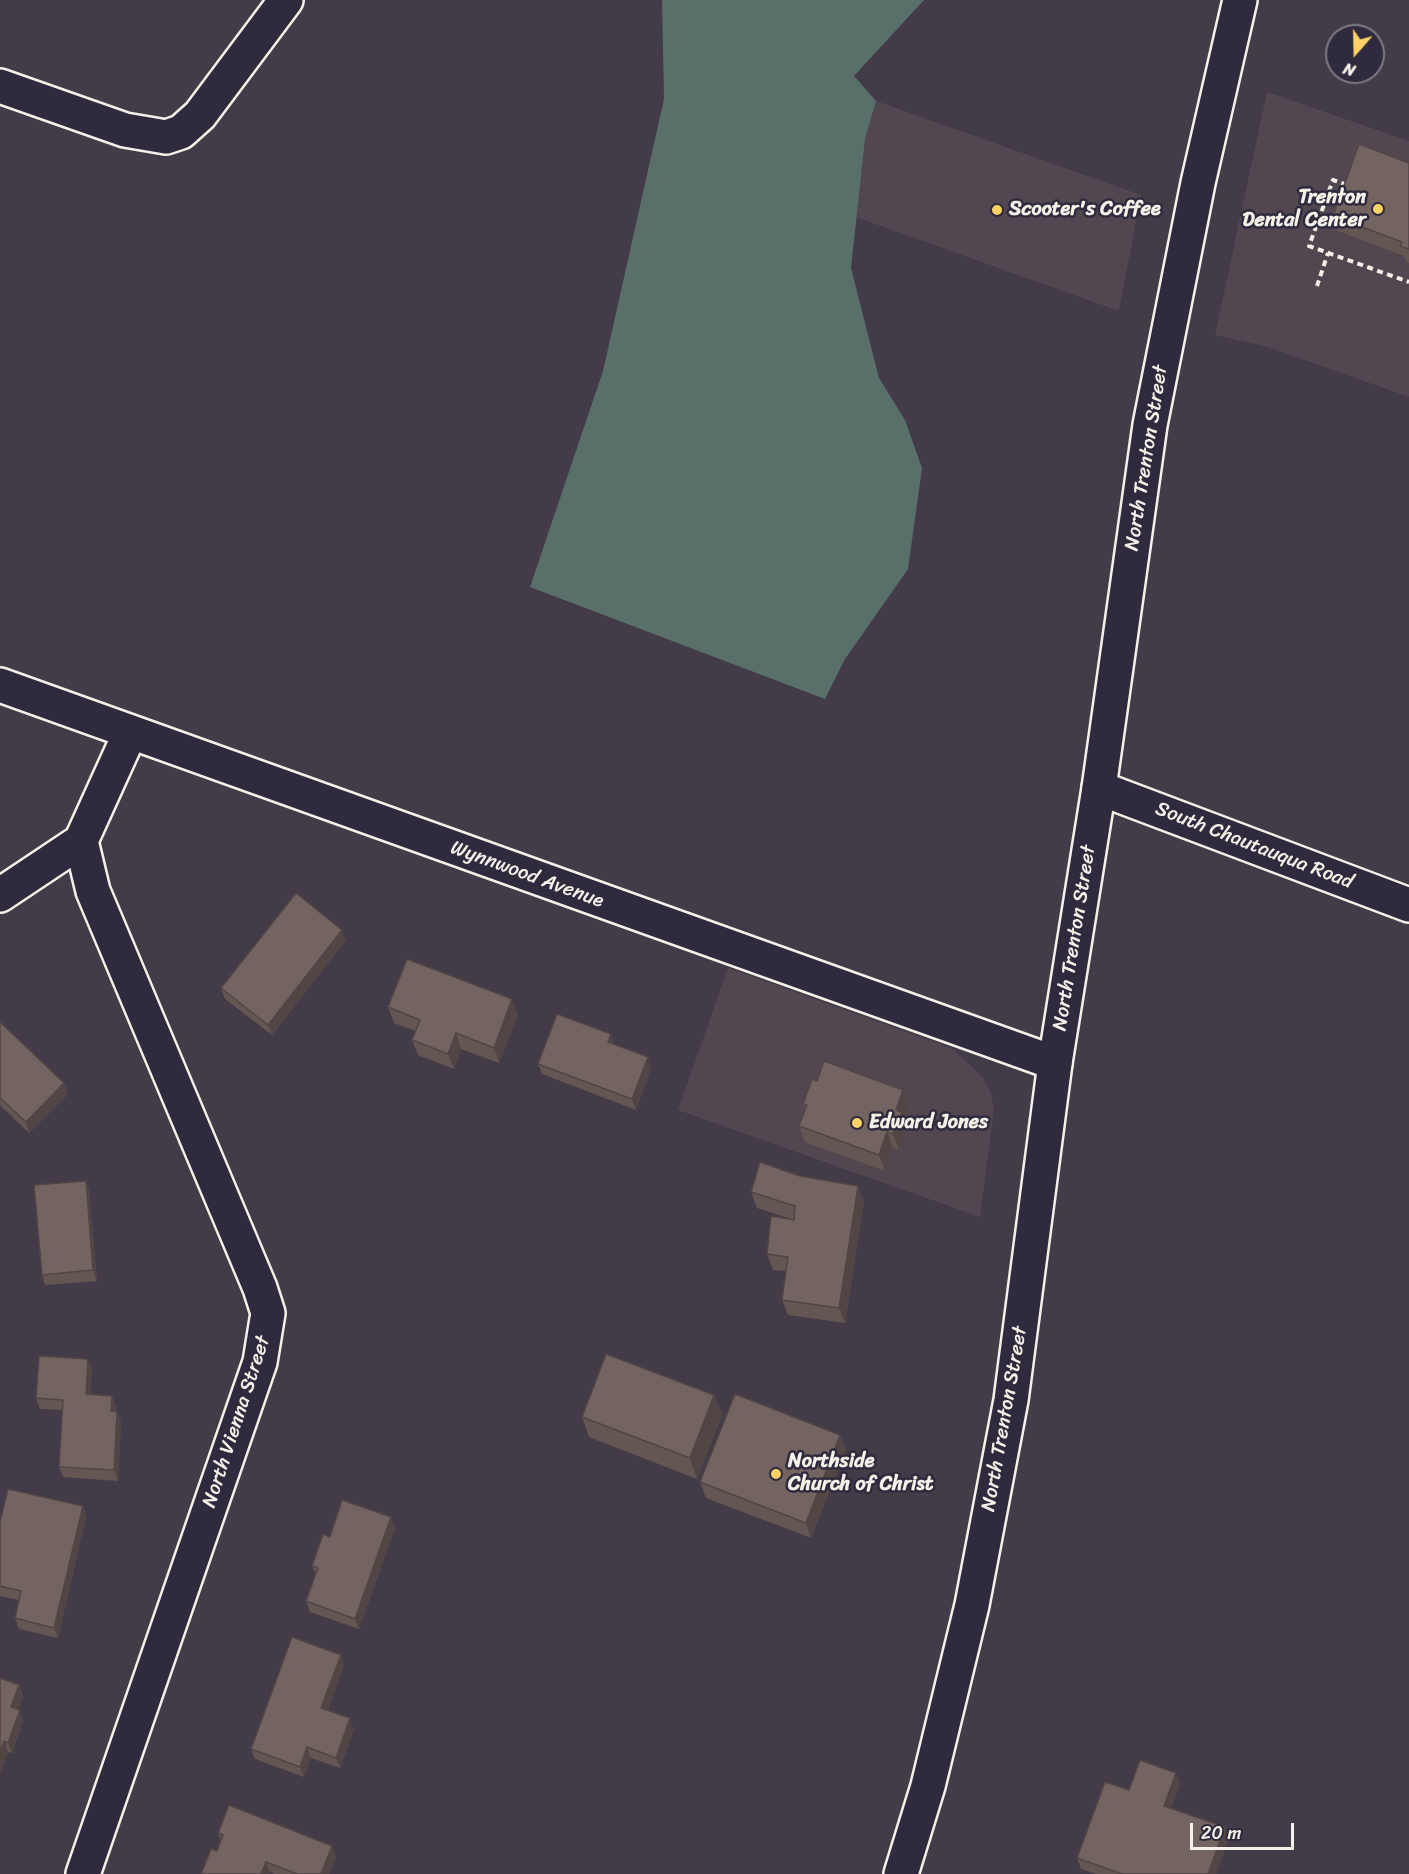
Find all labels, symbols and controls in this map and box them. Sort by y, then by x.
north arrow [1325,24,1385,84]
text: N [1339,54,1360,85]
place label: Trenton Dental Center [1243,186,1366,233]
place label: Scooter's Coffee [1009,198,1161,222]
marker: Trenton Dental Center [1371,202,1385,216]
marker: Scooter's Coffee [990,203,1004,217]
street label: North Trenton Street [1120,364,1174,552]
street label: South Chautauqua Road [1152,797,1356,895]
street label: Wynnwood Avenue [447,836,607,914]
street label: North Trenton Street [1048,844,1102,1032]
place label: Edward Jones [869,1111,988,1135]
marker: Edward Jones [850,1116,864,1130]
street label: North Trenton Street [977,1325,1033,1513]
street label: North Vienna Street [198,1333,276,1511]
place label: Northside Church of Christ [788,1450,933,1497]
marker: Northside Church of Christ [769,1467,783,1481]
scale bar [1193,1811,1296,1849]
text: 20 m [1201,1817,1241,1849]

